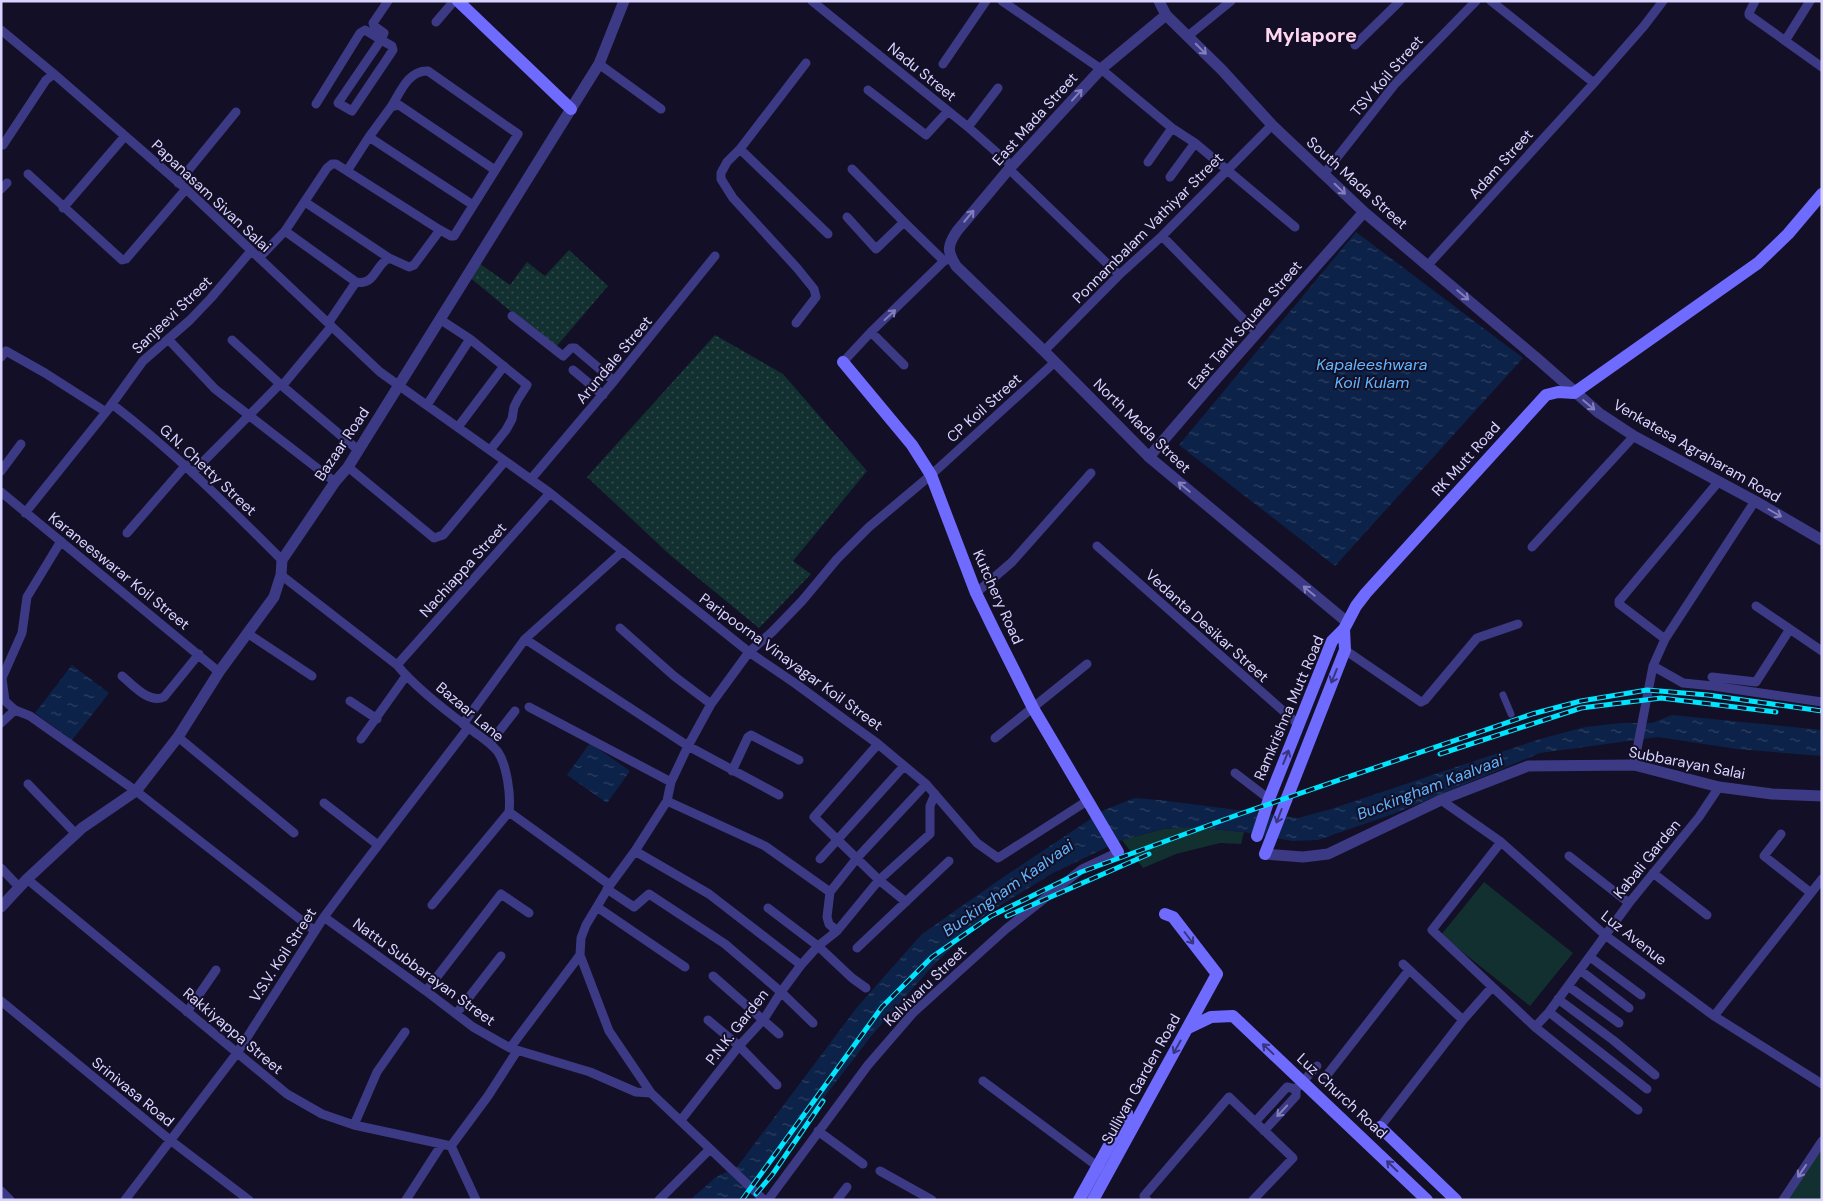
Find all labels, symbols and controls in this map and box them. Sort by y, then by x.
district label: Mylapore [1265,22,1357,48]
street label: TSV Koil Street [1346,31,1428,121]
street label: Nadu Street [883,38,961,106]
one-way arrow [1195,43,1207,55]
street label: East Mada Street [988,68,1082,170]
one-way arrow [1071,88,1083,101]
street label: Adam Street [1464,125,1538,203]
street label: South Mada Street [1302,132,1412,234]
street label: Papanasam Sivan Salai [147,135,275,257]
street label: Ponnambalam Vathiyar Street [1068,148,1228,308]
one-way arrow [1334,183,1346,195]
one-way arrow [964,210,975,223]
street label: East Tank Square Street [1183,256,1307,394]
street label: Sanjeevi Street [128,272,216,358]
one-way arrow [1457,289,1470,301]
one-way arrow [883,309,896,321]
street label: Arundale Street [571,312,657,408]
water label: Kapaleeshwara Koil Kulam [1316,354,1428,393]
street label: CP Koil Street [942,369,1026,447]
street label: North Mada Street [1089,374,1195,478]
street label: Venkatesa Agraharam Road [1610,395,1784,507]
one-way arrow [1583,399,1596,411]
street label: Bazaar Road [310,403,374,485]
street label: RK Mutt Road [1427,418,1505,500]
street label: G.N. Chetty Street [155,420,261,520]
one-way arrow [1178,481,1191,493]
street label: Karaneeswarar Koil Street [44,508,194,634]
one-way arrow [1768,508,1782,518]
street label: Nachiappa Street [415,518,511,622]
street label: Kutchery Road [968,547,1028,647]
street label: Vedanta Desikar Street [1141,565,1273,687]
one-way arrow [1303,586,1316,597]
street label: Paripoorna Vinayagar Koil Street [695,589,887,735]
street label: Ramkrishna Mutt Road [1249,632,1329,784]
one-way arrow [1329,668,1339,683]
street label: Bazaar Lane [432,678,508,746]
street label: Subbarayan Salai [1627,742,1747,784]
water label: Buckingham Kaalvaai [1354,749,1507,825]
one-way arrow [1282,750,1291,765]
one-way arrow [1274,808,1283,823]
street label: Kabali Garden [1609,815,1685,903]
water label: Buckingham Kaalvaai [938,834,1079,941]
street label: V.S.V. Koil Street [245,904,321,1006]
street label: Luz Avenue [1597,906,1671,970]
street label: Nattu Subbarayan Street [349,913,499,1031]
one-way arrow [1184,931,1195,944]
street label: Kalvivaru Street [879,941,971,1031]
street label: Rakkiyappa Street [179,983,287,1079]
street label: P.N.K. Garden [701,985,773,1069]
street label: Sullivan Garden Road [1097,1010,1185,1148]
one-way arrow [1171,1040,1181,1054]
one-way arrow [1262,1043,1274,1055]
street label: Luz Church Road [1292,1049,1392,1143]
street label: Srinivasa Road [88,1053,178,1131]
one-way arrow [1277,1104,1288,1117]
one-way arrow [1386,1160,1398,1172]
one-way arrow [1797,1163,1807,1177]

